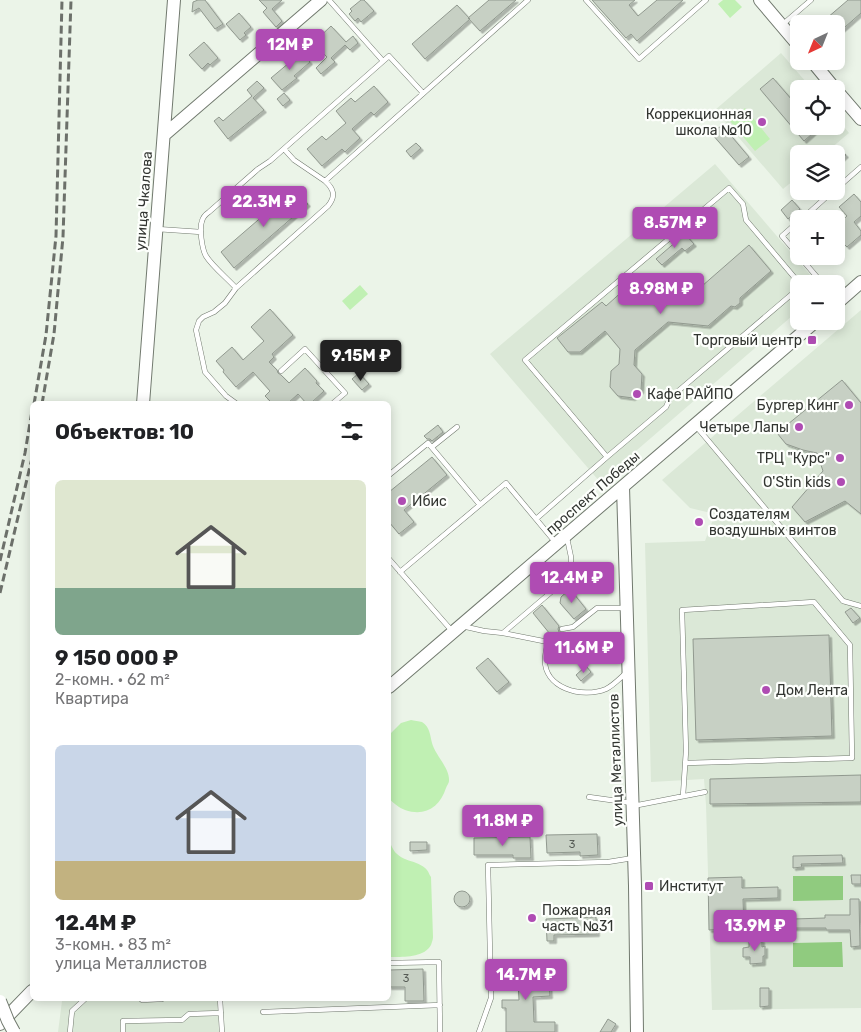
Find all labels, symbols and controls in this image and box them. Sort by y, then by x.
north arrow [790,15,845,70]
map controls [790,15,845,330]
pin: 12M ₽ [255,28,325,71]
text: 12M ₽ [267,35,313,54]
button: locate [790,80,845,135]
place label: Коррекционная школа №10 [646,106,752,139]
marker: Коррекционная школа №10 [756,116,768,128]
button: layers [790,145,845,200]
street label: улица Чкалова [132,151,156,251]
pin: 22.3M ₽ [218,186,310,228]
text: 22.3M ₽ [232,192,296,211]
pin: 8.57M ₽ [629,206,721,249]
button: + [790,210,845,265]
text: 8.57M ₽ [643,213,707,232]
pin: 8.98M ₽ [615,272,707,315]
button: − [790,275,845,330]
text: 8.98M ₽ [629,279,693,298]
place label: Торговый центр [693,332,802,349]
marker: Торговый центр [806,334,818,346]
pin: 9.15M ₽ [315,340,407,382]
text: 9.15M ₽ [331,346,391,365]
place label: Кафе РАЙПО [647,385,733,403]
marker: Кафе РАЙПО [631,388,643,400]
place label: Бургер Кинг [757,397,839,414]
marker: Бургер Кинг [843,399,855,411]
icon: filters [338,417,366,445]
text: Объектов: 10 [55,419,194,444]
place label: Четыре Лапы [700,419,789,436]
marker: Четыре Лапы [793,421,805,433]
street label: проспект Победы [543,448,643,538]
place label: ТРЦ "Курс" [757,450,830,467]
marker: ТРЦ "Курс" [834,452,846,464]
place label: O'Stin kids [763,474,831,491]
marker: O'Stin kids [835,476,847,488]
place label: Ибис [412,493,447,510]
marker: Ибис [396,495,408,507]
place label: Создателям воздушных винтов [709,506,837,539]
icon: home [166,512,256,602]
marker: Создателям воздушных винтов [693,516,705,528]
pin: 12.4M ₽ [526,562,618,604]
text: 12.4M ₽ [541,568,603,587]
pin: 11.6M ₽ [538,632,630,674]
text: 11.6M ₽ [555,638,613,657]
text: 9 150 000 ₽ [55,645,178,670]
text: 2-комн. · 62 m² [55,670,170,689]
place label: Дом Лента [776,682,848,699]
marker: Дом Лента [760,684,772,696]
text: Квартира [55,689,129,708]
street label: улица Металлистов [605,693,627,827]
icon: home [166,777,256,867]
pin: 11.8M ₽ [457,804,549,847]
text: 11.8M ₽ [473,811,533,830]
house number: 3 [569,838,576,851]
place label: Институт [659,878,723,895]
marker: Институт [643,880,655,892]
place label: Пожарная часть №31 [542,902,613,935]
text: 12.4M ₽ [55,910,136,935]
pin: 13.9M ₽ [709,910,801,952]
marker: Пожарная часть №31 [526,912,538,924]
text: 13.9M ₽ [725,916,785,935]
text: 3-комн. · 83 m² [55,935,171,954]
text: улица Металлистов [55,954,207,973]
pin: 14.7M ₽ [480,958,572,1001]
text: 14.7M ₽ [496,965,556,984]
house number: 3 [403,972,410,985]

